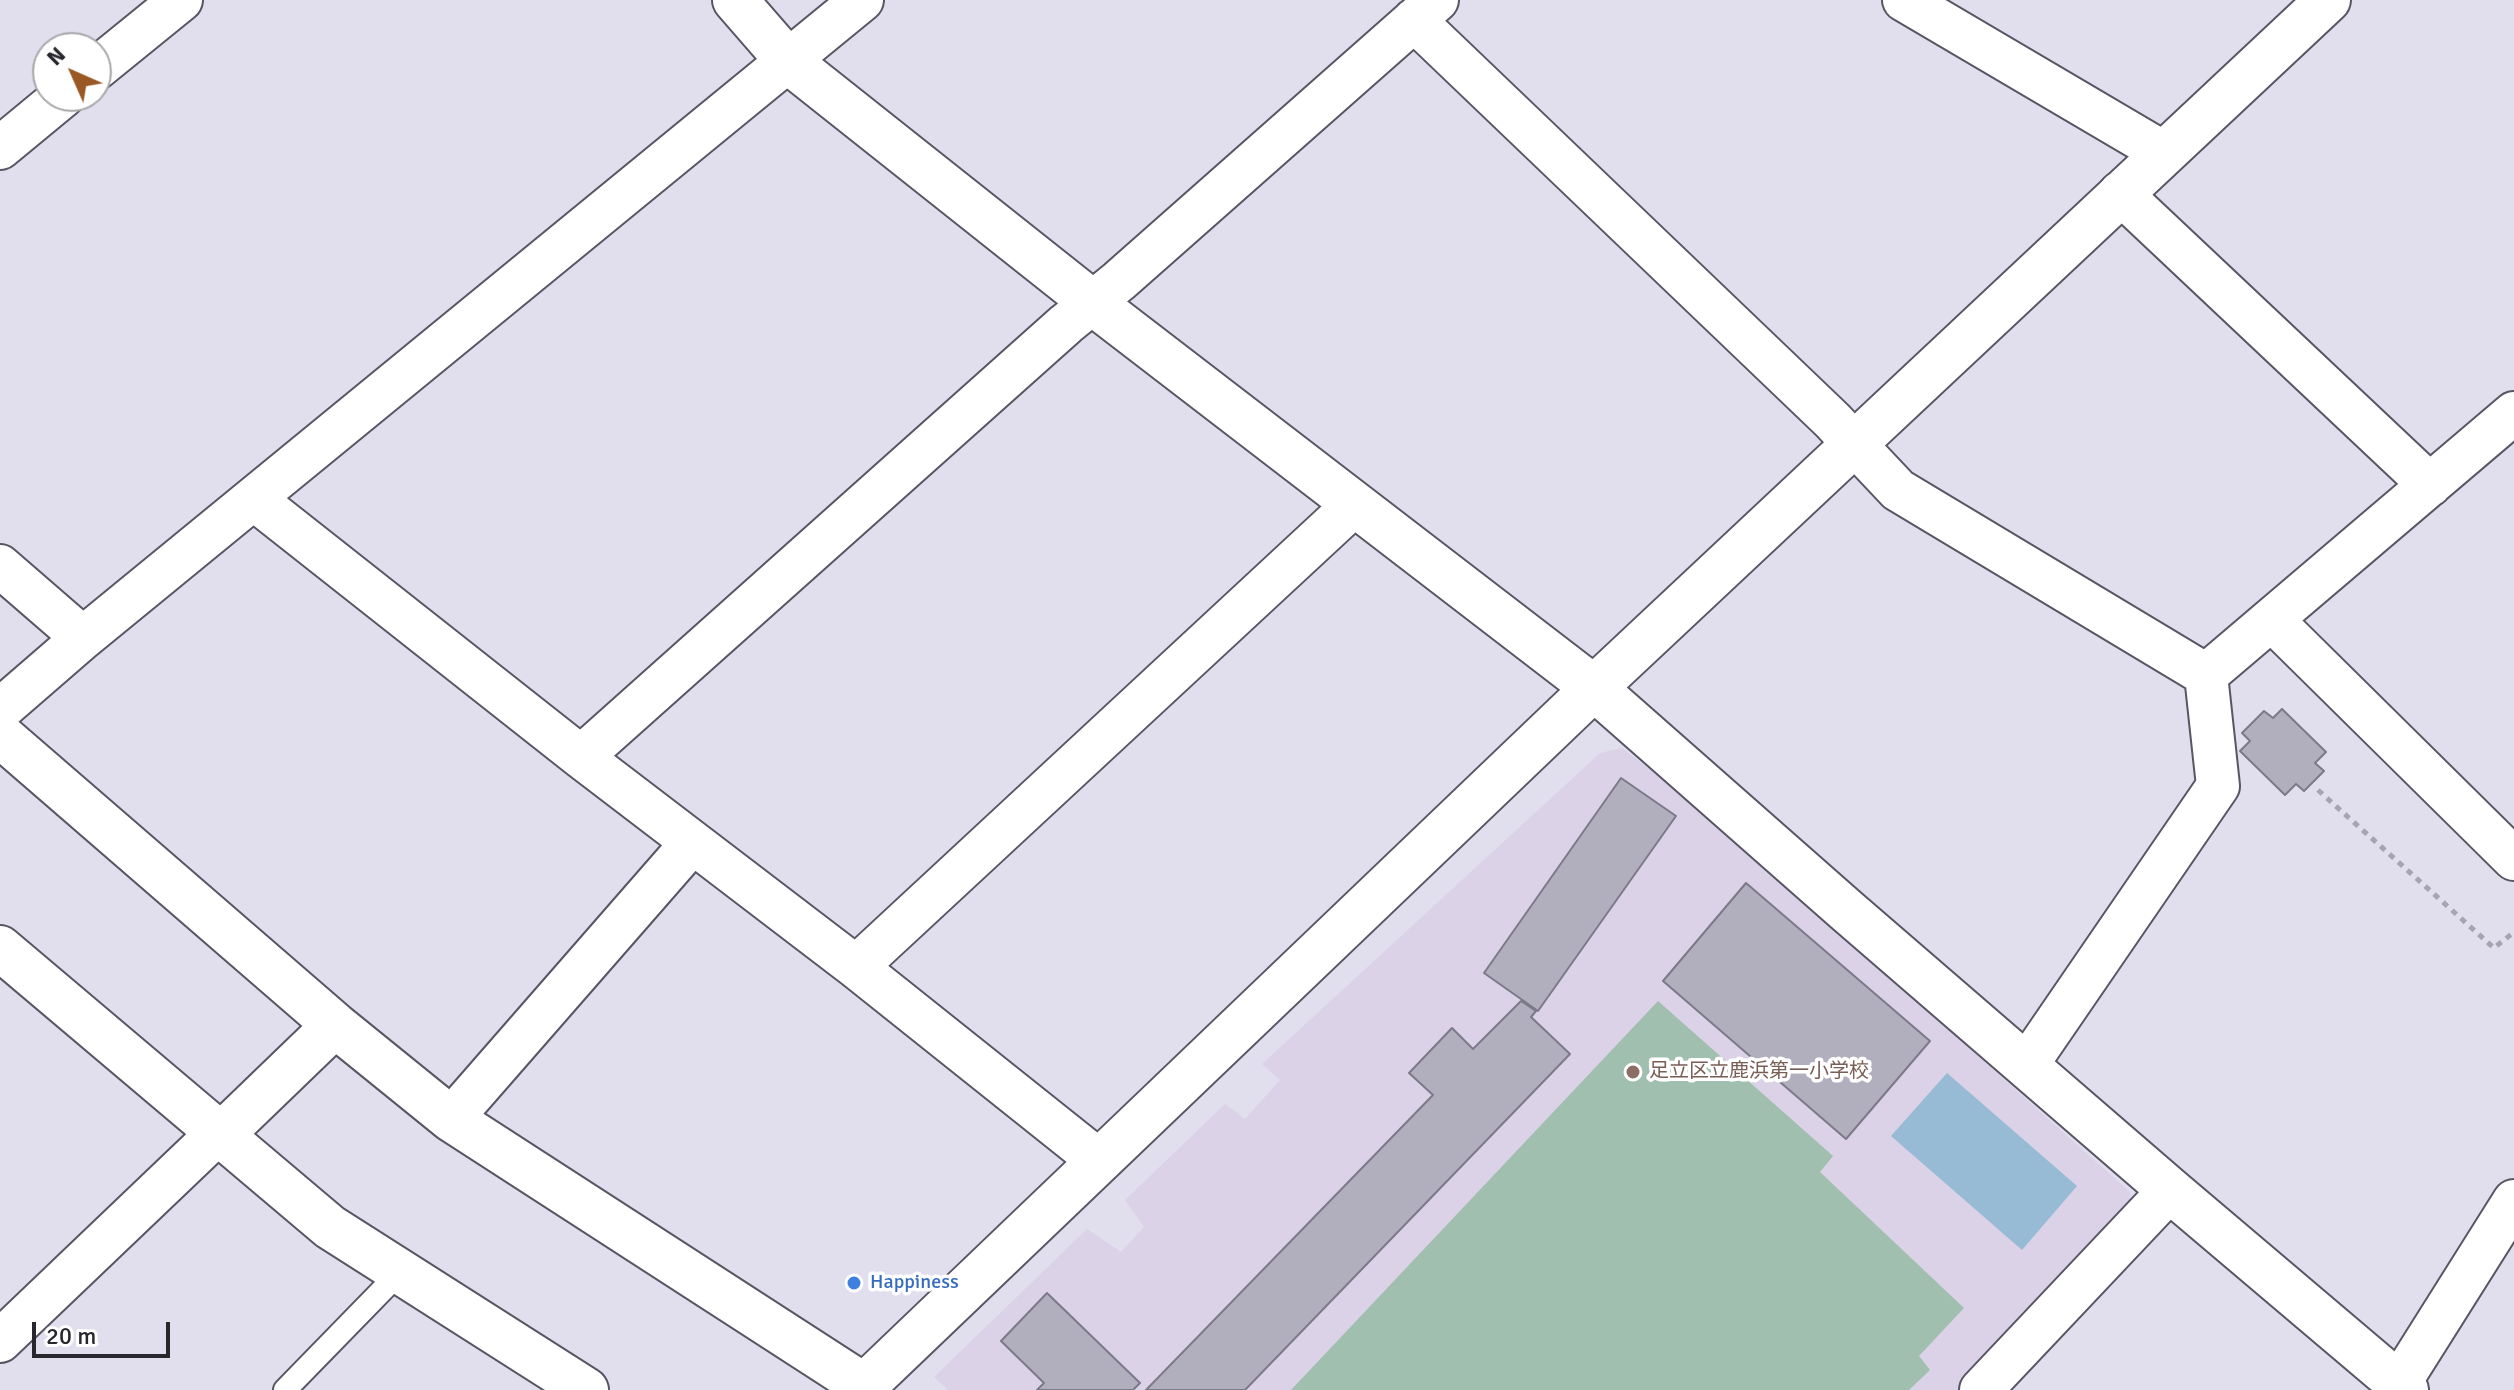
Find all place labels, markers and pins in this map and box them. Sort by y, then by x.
place label: 足立区立鹿浜第一小学校 [1649,1060,1869,1084]
marker: 足立区立鹿浜第一小学校 [1624,1063,1642,1081]
place label: Happiness [870,1271,959,1295]
marker: Happiness [845,1274,863,1292]

